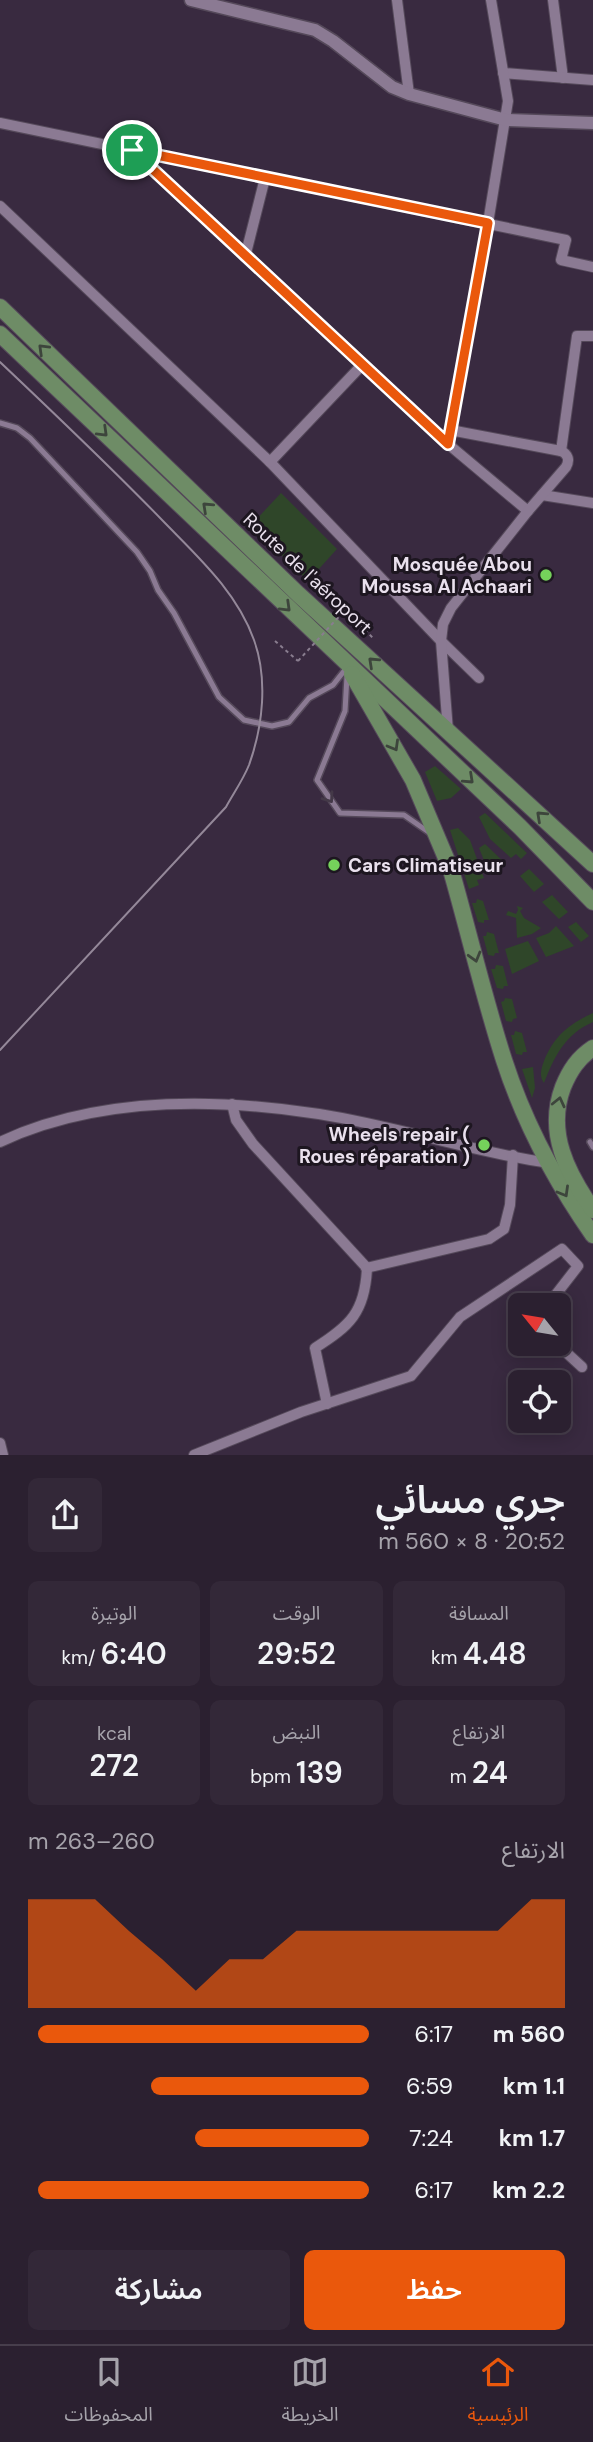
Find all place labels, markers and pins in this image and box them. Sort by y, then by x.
pin [102,120,162,180]
place label: Mosquée Abou Moussa Al Achaari [361,552,532,599]
marker: Mosquée Abou Moussa Al Achaari [538,567,554,583]
place label: Cars Climatiseur [348,853,503,878]
marker: Cars Climatiseur [326,857,342,873]
place label: Wheels repair ( Roues réparation ) [299,1122,470,1169]
marker: Wheels repair ( Roues réparation ) [476,1137,492,1153]

